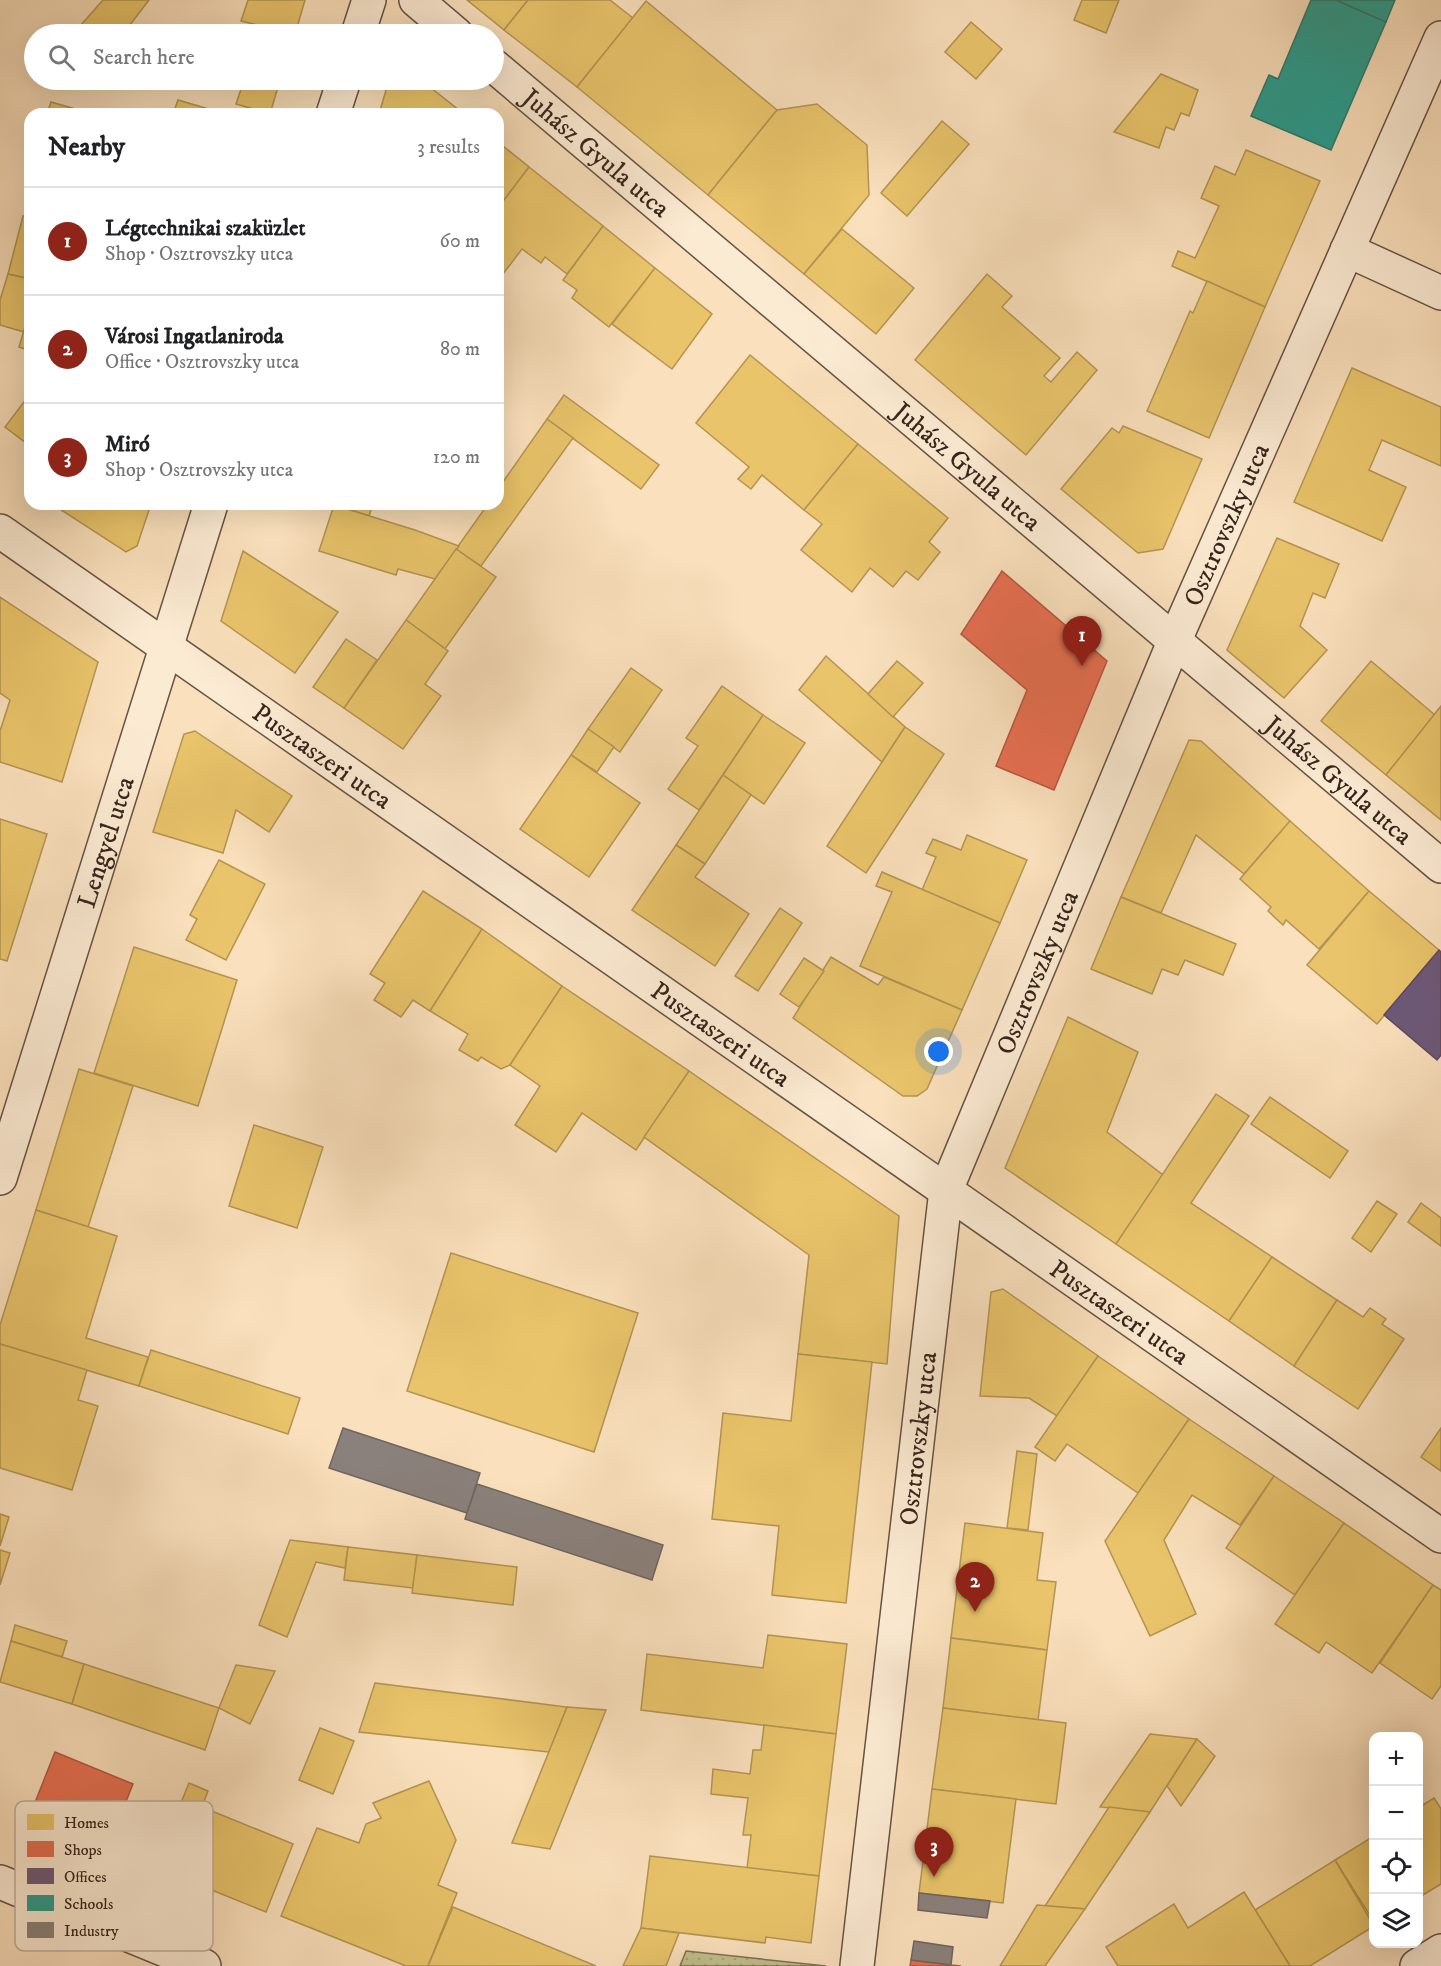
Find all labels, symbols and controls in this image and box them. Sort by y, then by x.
search box [24,24,504,90]
icon: search [45,41,78,74]
text: Search here [93,44,195,71]
street label: Juhász Gyula utca [513,81,676,225]
text: Nearby [48,131,125,164]
text: 3 results [417,135,480,160]
text: Légtechnikai szaküzlet [105,215,306,242]
text: 1 [64,229,71,254]
text: 60 m [440,229,480,254]
text: Shop · Osztrovszky utca [105,242,293,267]
text: Városi Ingatlaniroda [105,323,284,350]
text: 2 [63,337,72,362]
text: 80 m [440,337,480,362]
text: Office · Osztrovszky utca [105,350,299,375]
street label: Juhász Gyula utca [884,394,1047,539]
text: Miró [105,431,150,458]
street label: Osztrovszky utca [1177,439,1278,612]
text: 3 [64,445,71,470]
text: 120 m [433,445,480,470]
text: Shop · Osztrovszky utca [105,458,293,483]
pin: 1 [1062,616,1102,666]
street label: Pusztaszeri utca [245,697,398,817]
street label: Juhász Gyula utca [1256,708,1419,853]
street label: Lengyel utca [71,773,143,912]
street label: Osztrovszky utca [989,886,1087,1060]
street label: Pusztaszeri utca [644,975,796,1095]
your location [924,1037,953,1066]
street label: Pusztaszeri utca [1043,1253,1195,1373]
street label: Osztrovszky utca [893,1350,945,1527]
pin: 2 [956,1562,994,1612]
map controls [1369,1732,1423,1948]
button: + [1369,1732,1423,1786]
button: − [1369,1786,1423,1840]
legend [15,1801,213,1951]
text: Homes [64,1813,109,1833]
pin: 3 [914,1828,954,1877]
text: Shops [64,1840,102,1860]
button: locate [1369,1840,1423,1894]
text: Offices [64,1867,107,1887]
text: Schools [64,1894,113,1914]
button: layers [1369,1894,1423,1948]
text: Industry [64,1921,119,1941]

